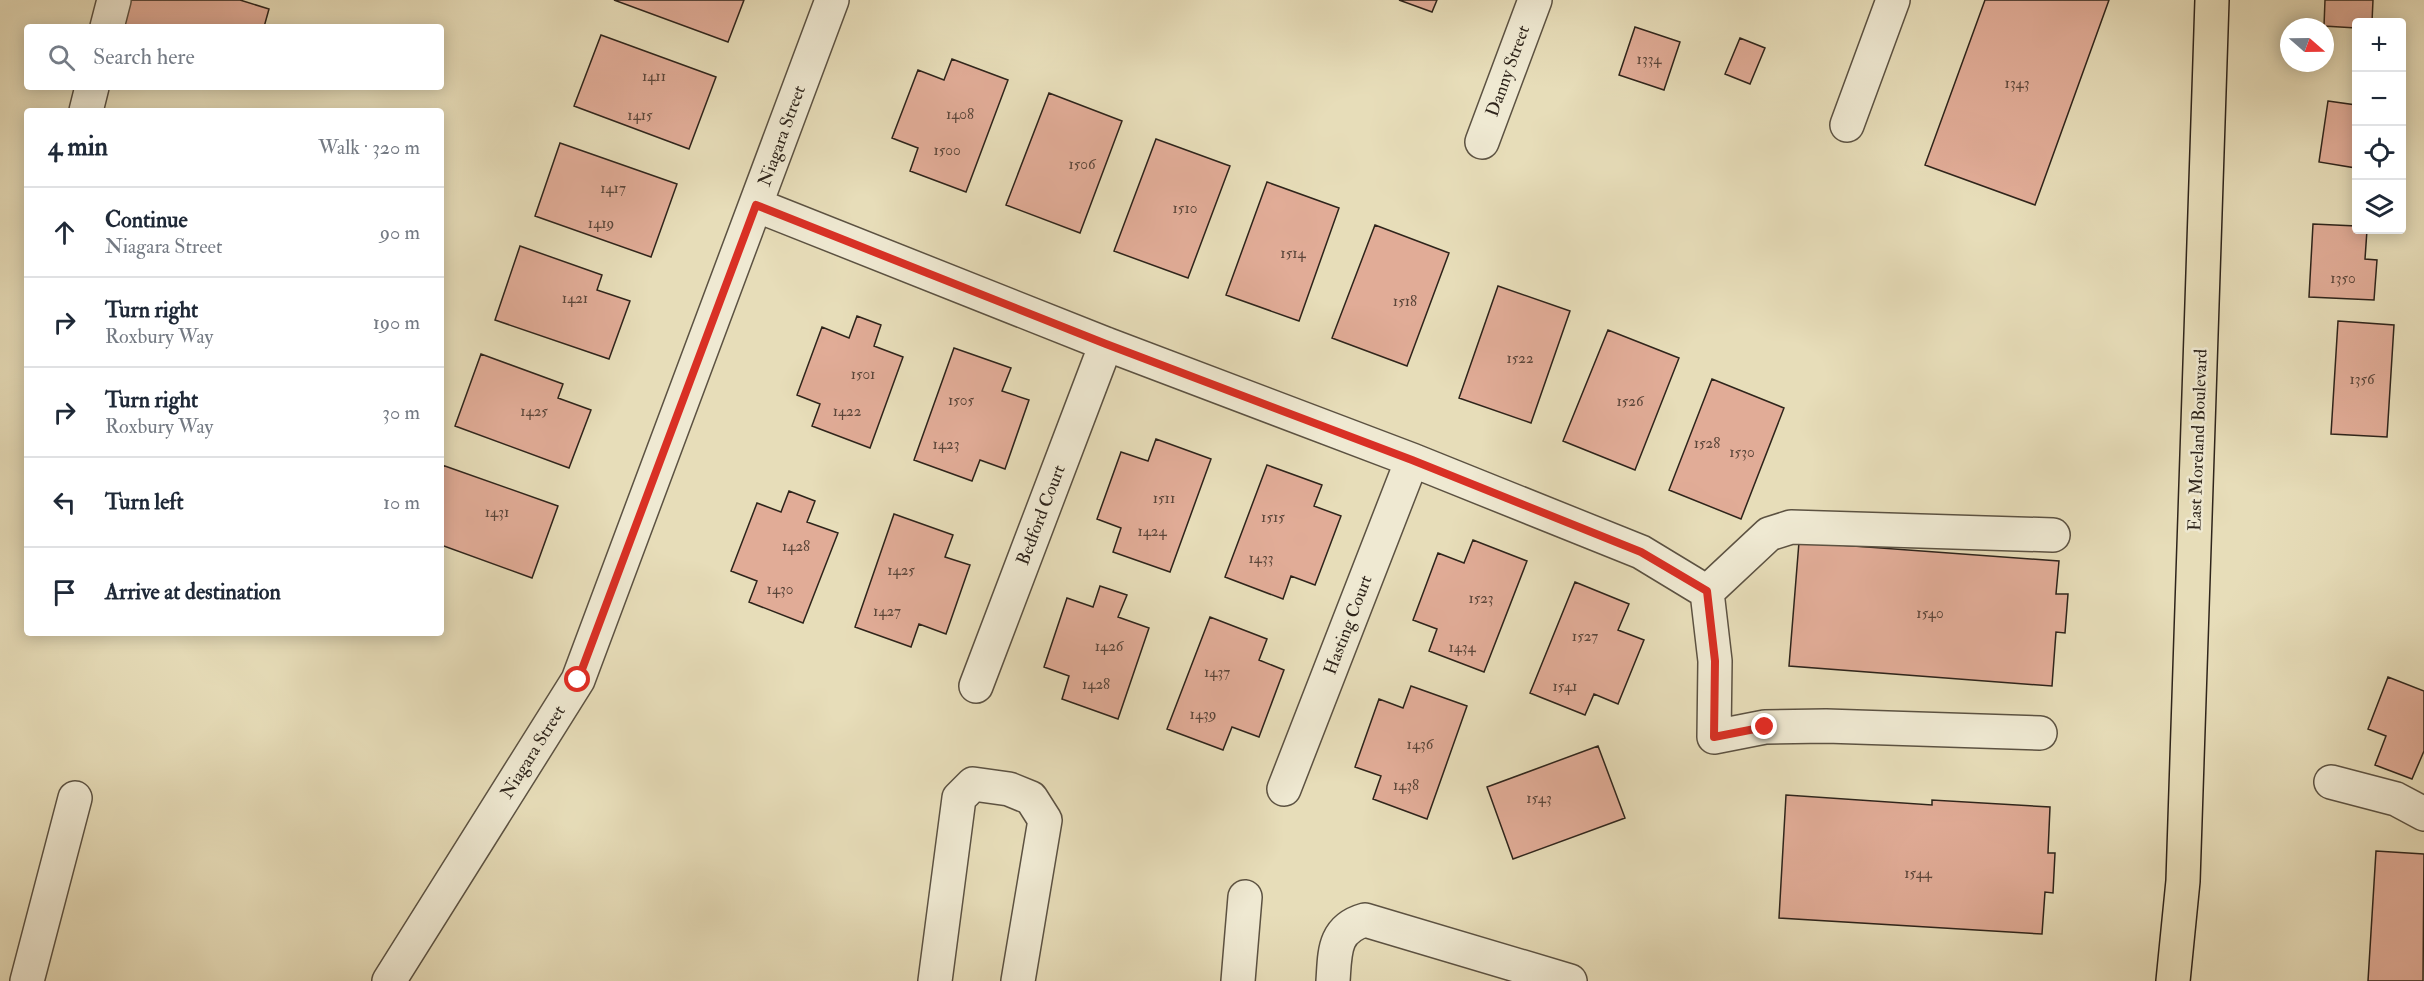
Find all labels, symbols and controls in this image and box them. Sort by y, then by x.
north arrow [2280,18,2334,72]
map controls [2352,18,2406,234]
button: + [2352,18,2406,72]
street label: Danny Street [1481,22,1535,120]
search box [24,24,444,90]
icon: search [45,41,78,74]
text: Search here [93,43,195,71]
house number: 1334 [1637,50,1662,69]
house number: 1411 [642,67,666,86]
button: − [2352,72,2406,126]
house number: 1343 [2005,74,2029,93]
street label: Niagara Street [753,82,811,190]
house number: 1408 [946,105,974,124]
house number: 1415 [627,106,653,125]
button: locate [2352,126,2406,180]
text: 4 min [48,131,108,163]
text: Walk · 320 m [318,135,420,160]
house number: 1500 [933,141,961,160]
house number: 1506 [1068,155,1097,174]
house number: 1417 [600,179,626,198]
button: layers [2352,180,2406,234]
house number: 1510 [1173,199,1197,218]
text: Continue [105,206,188,234]
house number: 1419 [588,214,614,233]
icon: ahead [48,216,81,249]
text: 90 m [380,220,420,245]
text: Niagara Street [105,234,222,259]
house number: 1514 [1280,244,1307,263]
house number: 1350 [2330,269,2356,288]
house number: 1421 [562,289,588,308]
house number: 1518 [1393,292,1417,311]
text: Turn right [105,296,198,324]
icon: right [48,306,81,339]
text: 190 m [373,310,420,335]
text: Roxbury Way [105,324,213,349]
street label: East Moreland Boulevard [2183,348,2213,532]
house number: 1522 [1506,349,1534,368]
house number: 1501 [851,365,875,384]
house number: 1356 [2349,370,2376,389]
text: Turn right [105,386,198,414]
house number: 1505 [948,391,974,410]
house number: 1526 [1616,392,1645,411]
icon: right [48,396,81,429]
text: 30 m [382,400,420,425]
house number: 1425 [520,402,548,421]
house number: 1422 [833,402,862,421]
text: Roxbury Way [105,414,213,439]
house number: 1528 [1694,434,1720,453]
house number: 1423 [933,435,959,454]
house number: 1530 [1729,443,1755,462]
street label: Bedford Court [1011,461,1071,568]
icon: left [48,486,81,519]
text: Turn left [105,488,184,516]
house number: 1511 [1153,489,1175,508]
text: 10 m [383,490,420,515]
house number: 1431 [485,503,509,522]
house number: 1515 [1261,508,1285,527]
house number: 1424 [1137,522,1167,541]
house number: 1428 [782,537,810,556]
house number: 1433 [1249,549,1273,568]
house number: 1425 [887,561,915,580]
street label: Hasting Court [1319,572,1378,678]
icon: arrive [48,576,81,609]
text: Arrive at destination [105,578,281,606]
house number: 1430 [767,580,793,599]
house number: 1523 [1468,589,1494,608]
house number: 1427 [873,602,901,621]
house number: 1540 [1916,604,1944,623]
house number: 1527 [1572,627,1598,646]
house number: 1426 [1095,637,1125,656]
house number: 1434 [1448,638,1477,657]
house number: 1437 [1204,663,1230,682]
route start [564,666,590,692]
house number: 1428 [1082,675,1110,694]
house number: 1541 [1553,677,1577,696]
street label: Niagara Street [495,701,571,803]
house number: 1439 [1190,705,1216,724]
route end [1751,713,1777,739]
house number: 1436 [1407,735,1435,754]
house number: 1438 [1393,776,1419,795]
house number: 1543 [1526,789,1552,808]
house number: 1544 [1904,864,1933,883]

